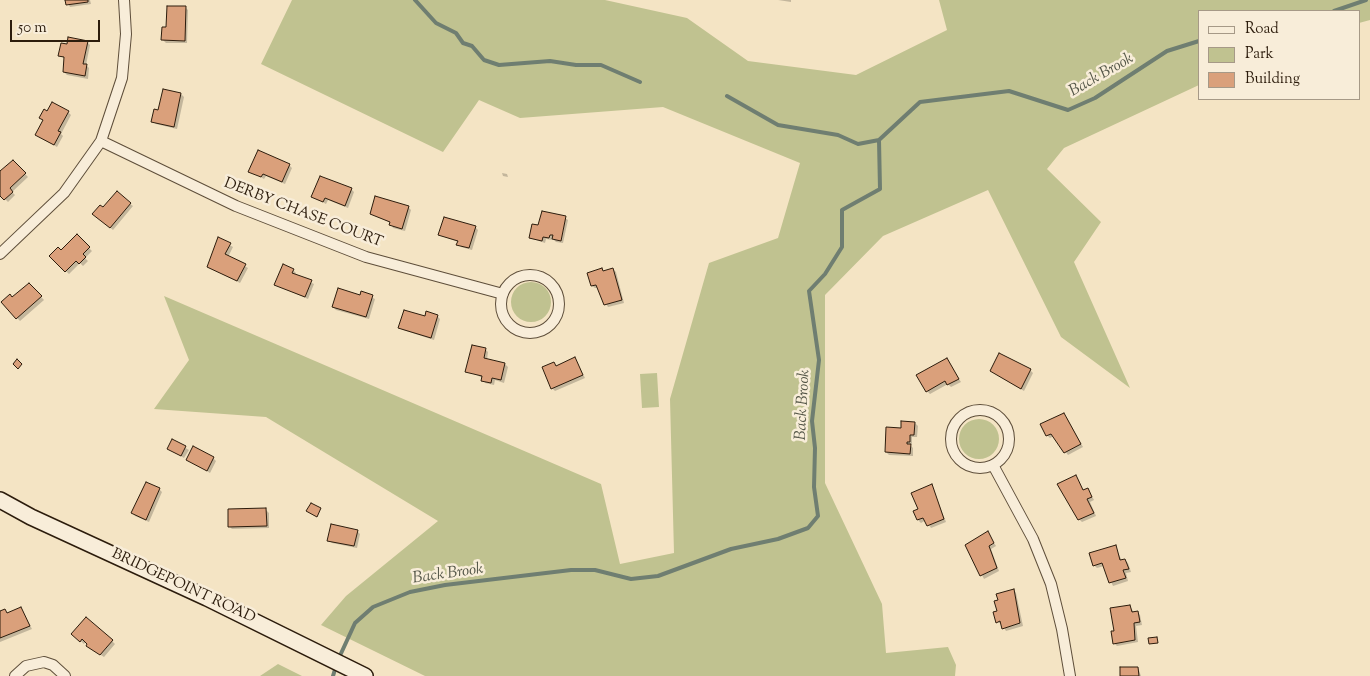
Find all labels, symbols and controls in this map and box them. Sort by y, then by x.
scale bar [12,10,102,42]
legend [1198,10,1360,100]
text: 50 m [18,18,47,39]
text: Road [1245,19,1279,40]
text: Park [1245,44,1274,65]
water label: Back Brook [1066,50,1138,102]
text: Building [1245,69,1300,90]
street label: DERBY CHASE COURT [221,175,385,253]
water label: Back Brook [793,369,815,441]
street label: BRIDGEPOINT ROAD [108,546,258,628]
water label: Back Brook [411,561,485,589]

